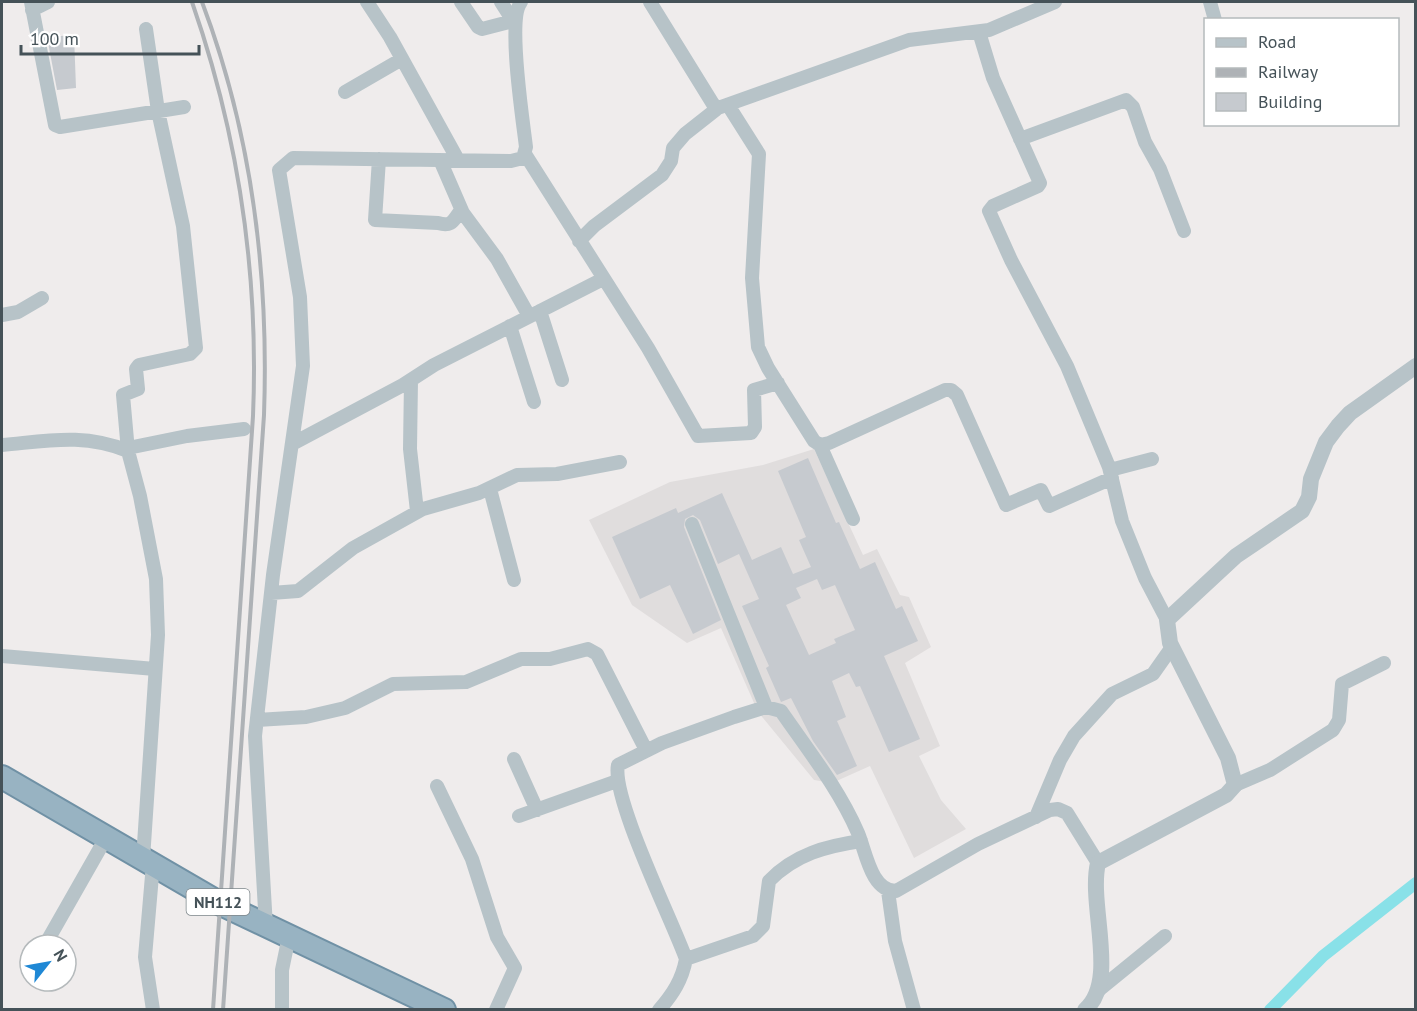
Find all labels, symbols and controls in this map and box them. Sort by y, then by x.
scale bar [21,18,200,56]
legend [1204,18,1399,126]
text: 100 m [30,27,79,50]
text: Road [1258,30,1296,53]
text: Railway [1258,60,1319,83]
text: Building [1258,90,1322,113]
road number: NH112 [186,889,250,915]
north arrow [18,933,78,993]
text: N [50,946,72,965]

